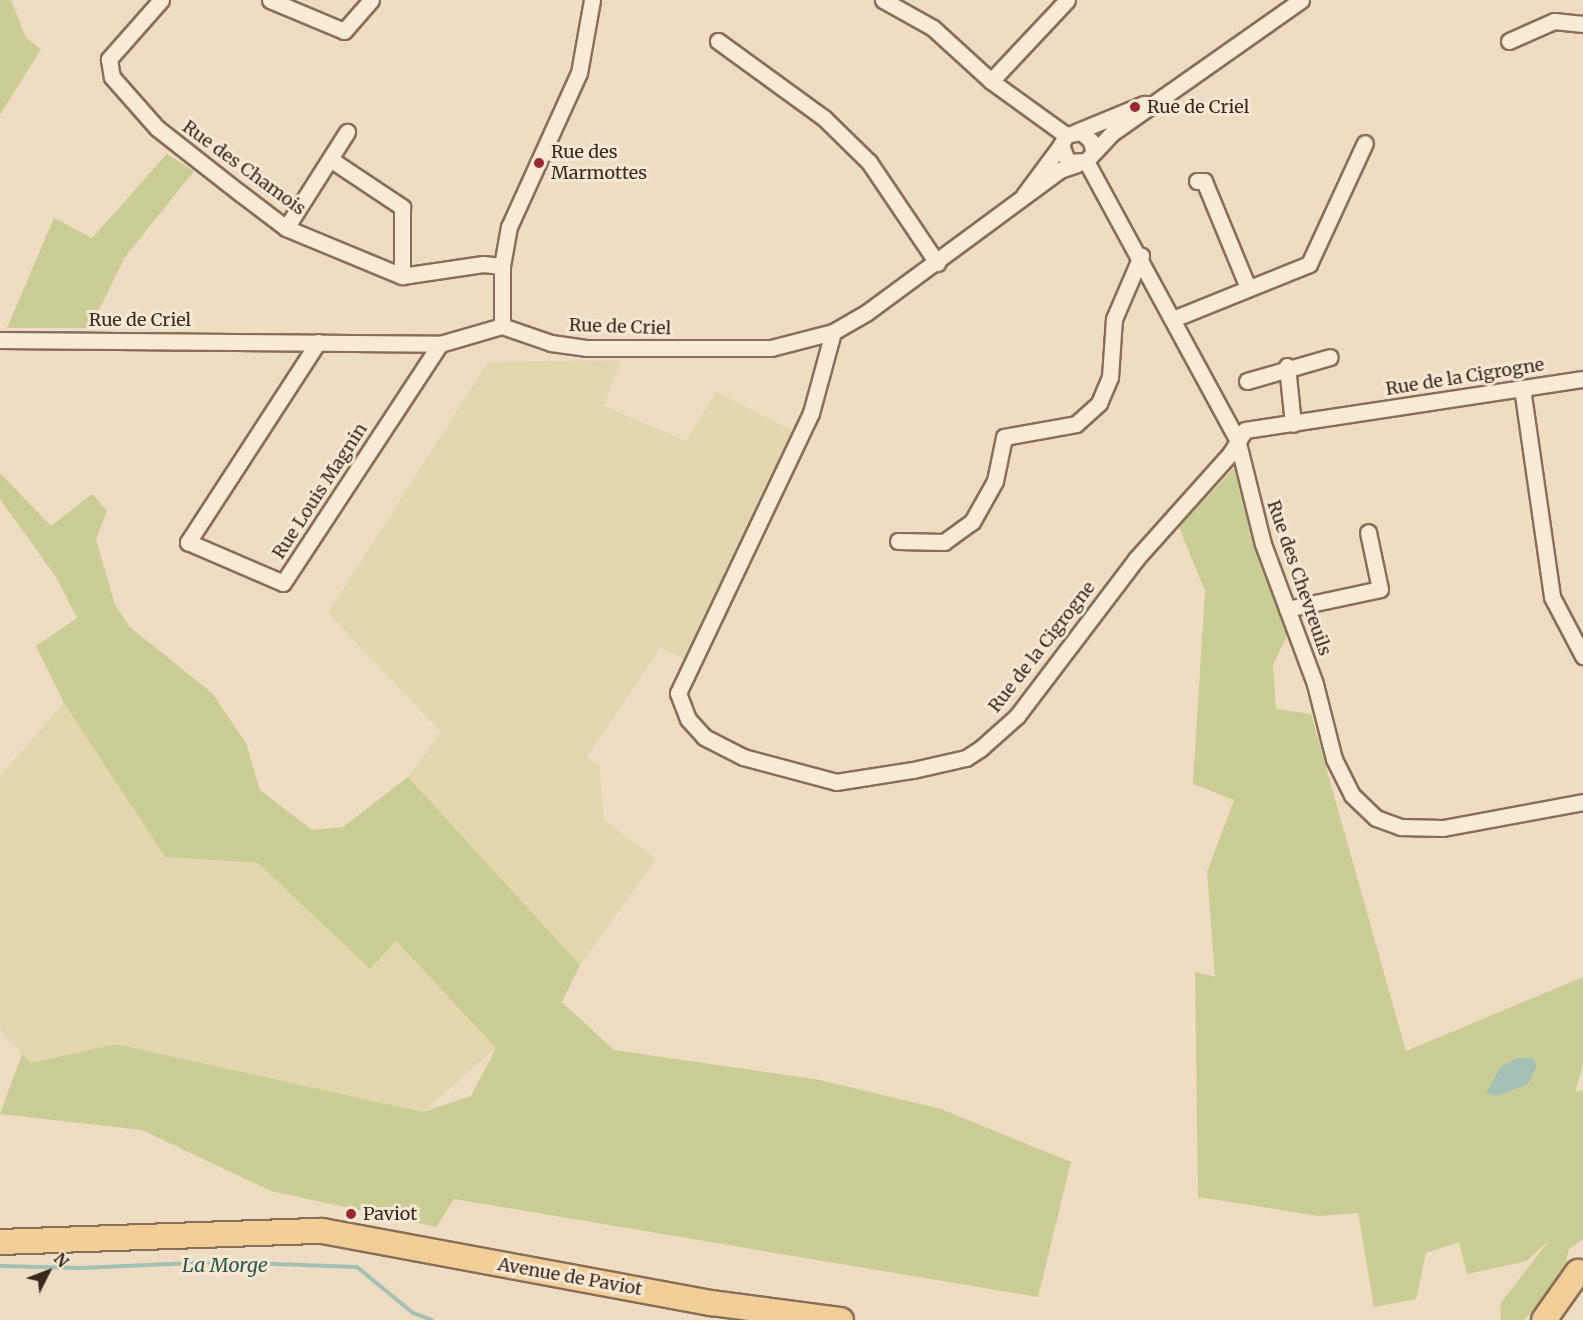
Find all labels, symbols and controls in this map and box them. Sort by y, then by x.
place label: Rue de Criel [1147,96,1249,118]
marker: Rue de Criel [1128,100,1142,114]
street label: Rue des Chamois [178,116,310,220]
place label: Rue des Marmottes [551,142,647,184]
marker: Rue des Marmottes [532,156,546,170]
street label: Rue de Criel [89,309,191,331]
street label: Rue de Criel [569,314,671,340]
street label: Rue de la Cigrogne [1384,354,1546,400]
street label: Rue Louis Magnin [268,419,372,563]
street label: Rue des Chevreuils [1262,498,1336,658]
street label: Rue de la Cigrogne [984,577,1100,717]
place label: Paviot [363,1203,417,1225]
marker: Paviot [344,1207,358,1221]
north arrow [18,1242,78,1302]
text: N [50,1249,73,1271]
water label: La Morge [182,1252,268,1276]
street label: Avenue de Paviot [496,1254,644,1300]

